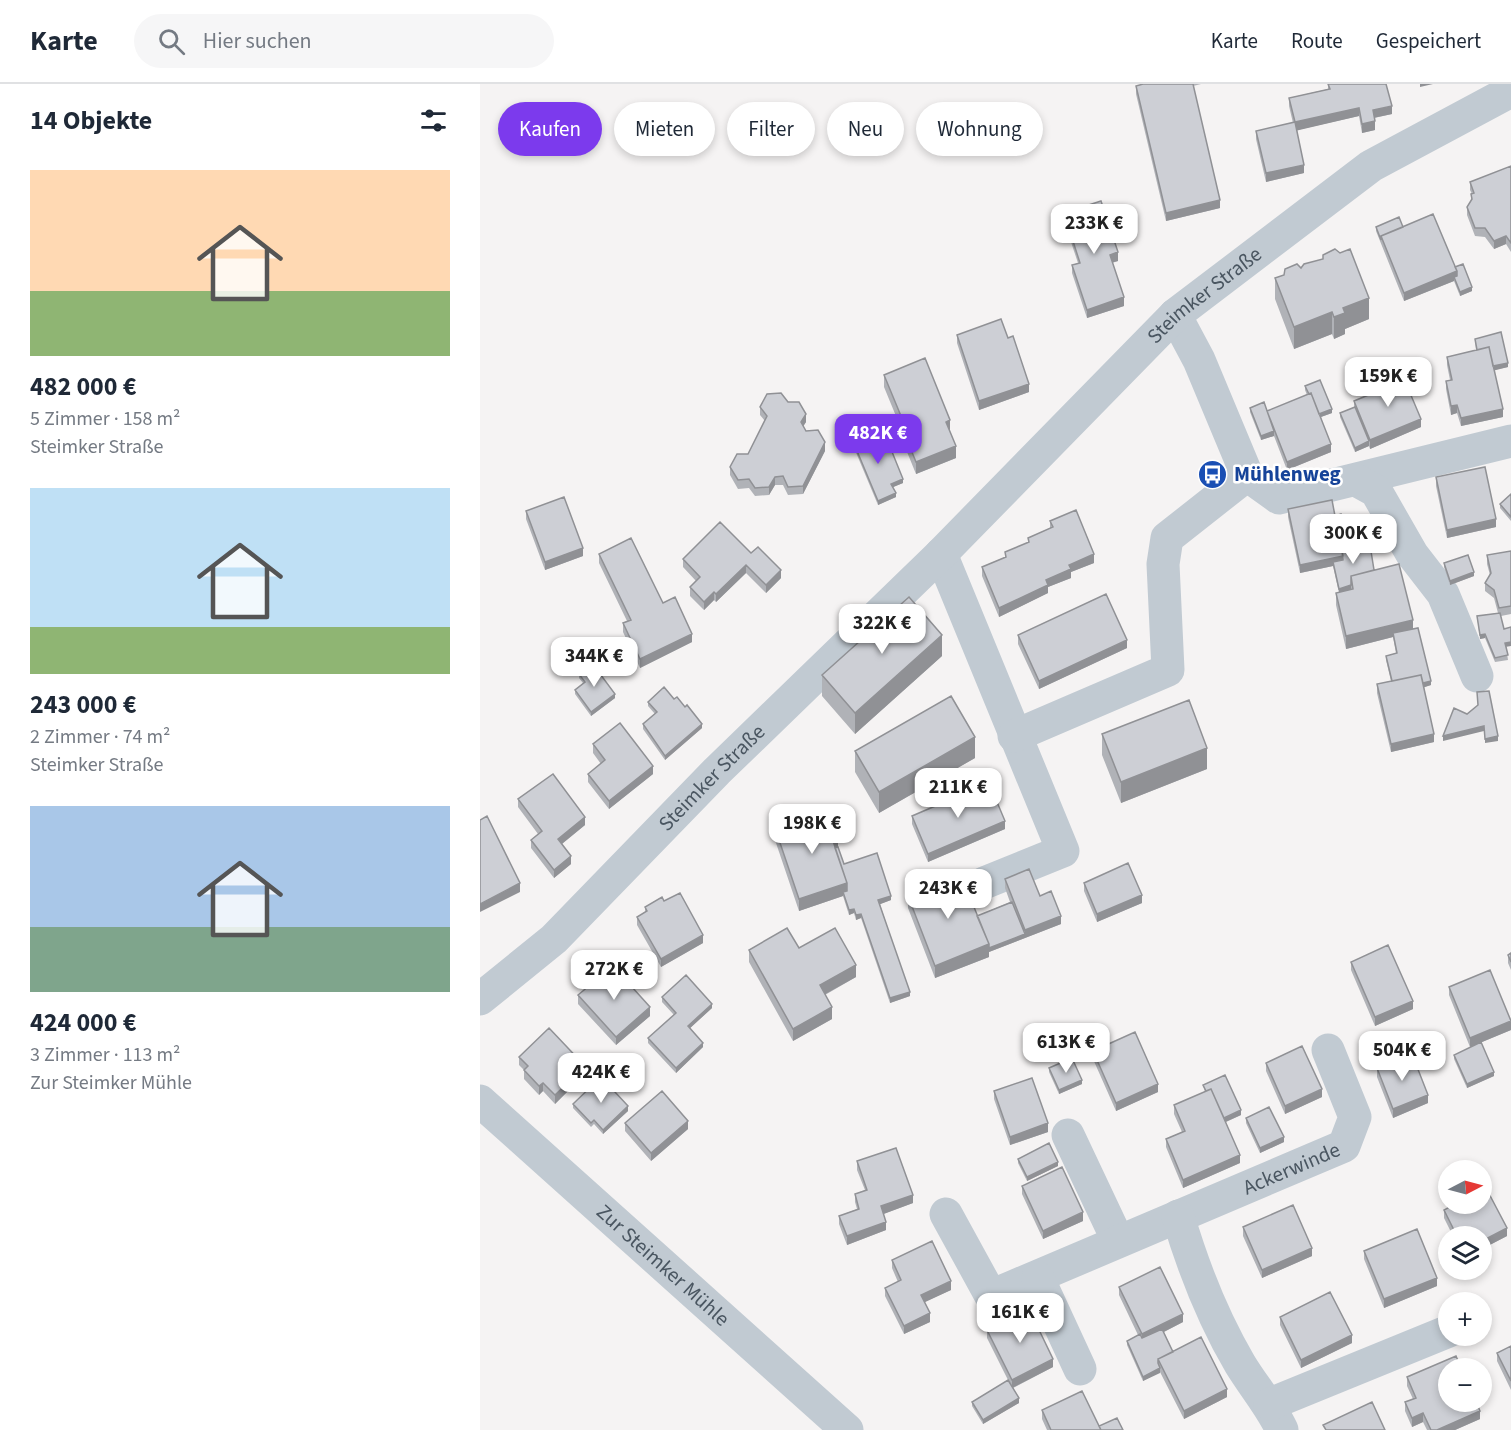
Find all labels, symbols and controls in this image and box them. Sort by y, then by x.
search box [134,14,554,68]
text: Karte [30,21,98,61]
icon: search [155,25,188,58]
text: Hier suchen [203,25,312,57]
text: Karte [1211,26,1258,56]
text: Route [1291,26,1343,56]
text: Gespeichert [1376,26,1481,56]
text: 14 Objekte [30,102,152,139]
chip: Kaufen [498,102,602,156]
chip: Mieten [614,102,715,156]
chip: Filter [727,102,815,156]
chip: Neu [827,102,904,156]
chip: Wohnung [916,102,1043,156]
icon: filters [417,104,450,137]
pin: 233K € [1045,204,1143,255]
icon: home [186,209,294,317]
text: 233K € [1065,209,1123,237]
street label: Steimker Straße [1140,239,1268,350]
pin: 159K € [1339,357,1437,408]
text: 159K € [1359,362,1417,390]
text: 482 000 € [30,368,137,405]
text: 5 Zimmer · 158 m² [30,405,180,433]
pin: 482K € [829,414,927,465]
text: 482K € [849,419,907,447]
text: Steimker Straße [30,433,163,461]
bus stop icon: Mühlenweg [1197,458,1229,490]
place label: Mühlenweg [1234,459,1341,489]
pin: 300K € [1304,514,1402,565]
text: 300K € [1324,519,1382,547]
icon: home [186,527,294,635]
pin: 322K € [833,604,931,655]
text: 322K € [853,609,911,637]
pin: 344K € [545,637,643,688]
text: 344K € [565,642,623,670]
text: 243 000 € [30,686,137,723]
street label: Steimker Straße [652,717,772,838]
text: 2 Zimmer · 74 m² [30,723,170,751]
text: Steimker Straße [30,751,163,779]
pin: 211K € [909,768,1007,819]
text: 211K € [929,773,987,801]
pin: 198K € [763,804,861,855]
text: 198K € [783,809,841,837]
icon: home [186,845,294,953]
pin: 243K € [899,869,997,920]
text: 243K € [919,874,977,902]
pin: 272K € [565,950,663,1001]
text: 272K € [585,955,643,983]
text: 424 000 € [30,1004,137,1041]
pin: 613K € [1017,1023,1115,1074]
text: 613K € [1037,1028,1095,1056]
pin: 504K € [1353,1031,1451,1082]
text: 504K € [1373,1036,1431,1064]
text: 3 Zimmer · 113 m² [30,1041,180,1069]
pin: 424K € [552,1053,650,1104]
text: 424K € [572,1058,630,1086]
text: Zur Steimker Mühle [30,1069,192,1097]
street label: Ackerwinde [1238,1134,1345,1202]
north arrow [1438,1160,1492,1214]
map controls [1438,1160,1492,1412]
street label: Zur Steimker Mühle [590,1197,737,1333]
button: layers [1438,1226,1492,1280]
button: + [1438,1292,1492,1346]
pin: 161K € [971,1293,1069,1344]
text: 161K € [991,1298,1049,1326]
button: − [1438,1358,1492,1412]

